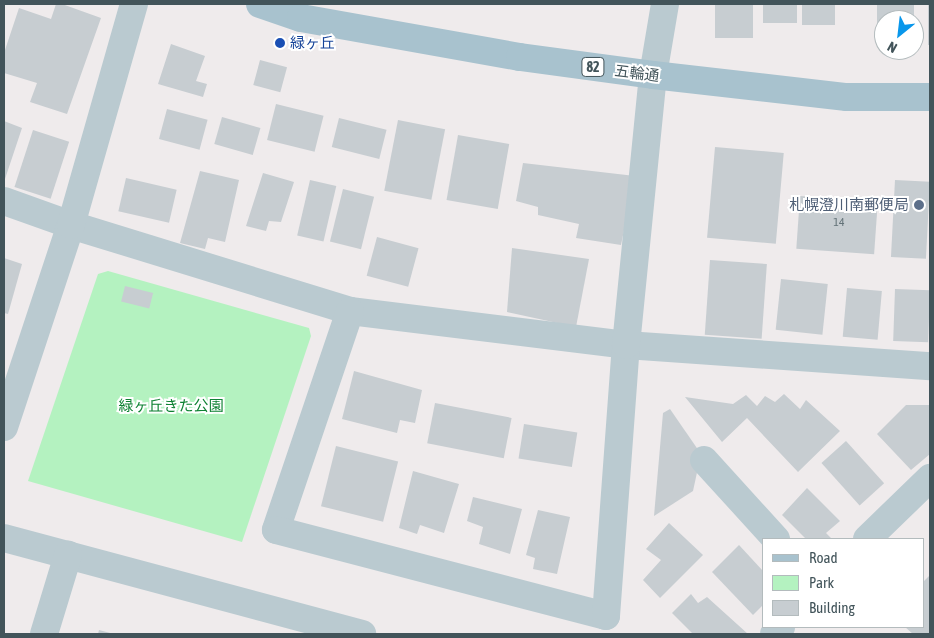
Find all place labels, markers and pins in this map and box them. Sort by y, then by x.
place label: 緑ヶ丘 [290,34,335,52]
marker: 緑ヶ丘 [274,37,286,49]
place label: 札幌澄川南郵便局 [789,196,909,214]
marker: 札幌澄川南郵便局 [913,199,925,211]

